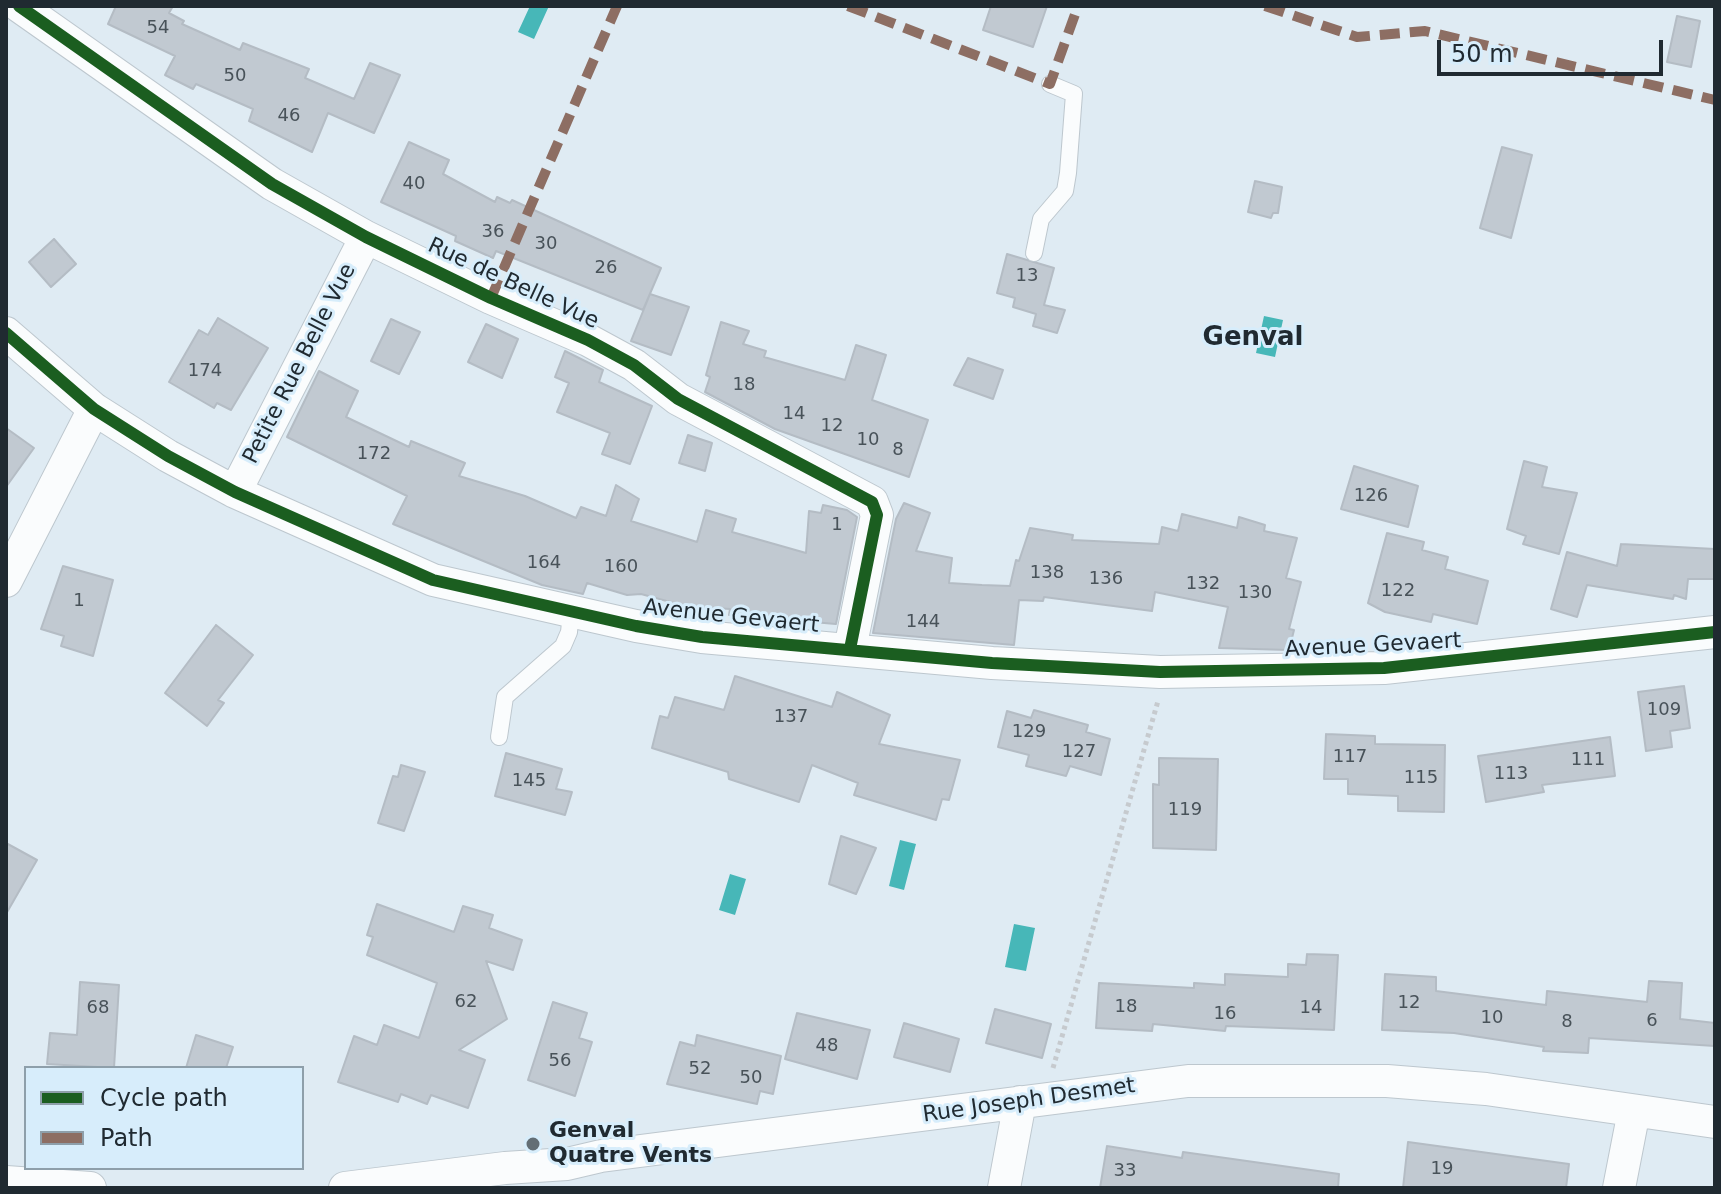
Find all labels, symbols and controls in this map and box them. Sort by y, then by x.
house number: 54 [147,17,169,39]
scale bar [1441,24,1667,74]
text: 50 m [1451,40,1513,68]
house number: 50 [224,65,246,87]
house number: 46 [278,105,300,127]
house number: 40 [403,173,425,195]
house number: 36 [482,221,504,243]
street label: Rue de Belle Vue [423,233,603,335]
house number: 30 [535,233,557,255]
house number: 26 [595,257,617,279]
street label: Petite Rue Belle Vue [238,260,362,468]
house number: 13 [1016,265,1038,287]
district label: Genval [1203,322,1303,354]
house number: 174 [188,360,222,382]
house number: 18 [733,374,755,396]
house number: 14 [783,403,805,425]
house number: 12 [821,415,843,437]
house number: 10 [857,429,879,451]
house number: 8 [892,439,904,461]
house number: 172 [357,443,391,465]
house number: 126 [1354,485,1388,507]
house number: 1 [831,514,843,536]
house number: 164 [527,552,561,574]
house number: 160 [604,556,638,578]
house number: 138 [1030,562,1064,584]
house number: 136 [1089,568,1123,590]
house number: 132 [1186,573,1220,595]
house number: 122 [1381,580,1415,602]
house number: 130 [1238,582,1272,604]
house number: 1 [73,590,85,612]
street label: Avenue Gevaert [642,595,820,639]
house number: 144 [906,611,940,633]
street label: Avenue Gevaert [1284,628,1462,664]
house number: 109 [1647,699,1681,721]
house number: 137 [774,706,808,728]
house number: 129 [1012,721,1046,743]
house number: 127 [1062,741,1096,763]
house number: 117 [1333,746,1367,768]
house number: 111 [1571,749,1605,771]
house number: 113 [1494,763,1528,785]
house number: 115 [1404,767,1438,789]
house number: 145 [512,770,546,792]
house number: 119 [1168,799,1202,821]
house number: 62 [455,991,477,1013]
house number: 12 [1398,992,1420,1014]
house number: 18 [1115,996,1137,1018]
house number: 68 [87,997,109,1019]
house number: 14 [1300,997,1322,1019]
house number: 16 [1214,1003,1236,1025]
house number: 10 [1481,1007,1503,1029]
house number: 6 [1646,1010,1658,1032]
house number: 8 [1561,1011,1573,1033]
house number: 48 [816,1035,838,1057]
house number: 56 [549,1050,571,1072]
house number: 52 [689,1058,711,1080]
legend [24,1066,304,1170]
house number: 50 [740,1067,762,1089]
street label: Rue Joseph Desmet [921,1073,1137,1129]
text: Cycle path [100,1084,228,1112]
place label: Genval Quatre Vents [549,1118,712,1170]
text: Path [100,1124,153,1152]
marker: Genval Quatre Vents [524,1135,542,1153]
house number: 19 [1431,1158,1453,1180]
house number: 33 [1114,1160,1136,1182]

